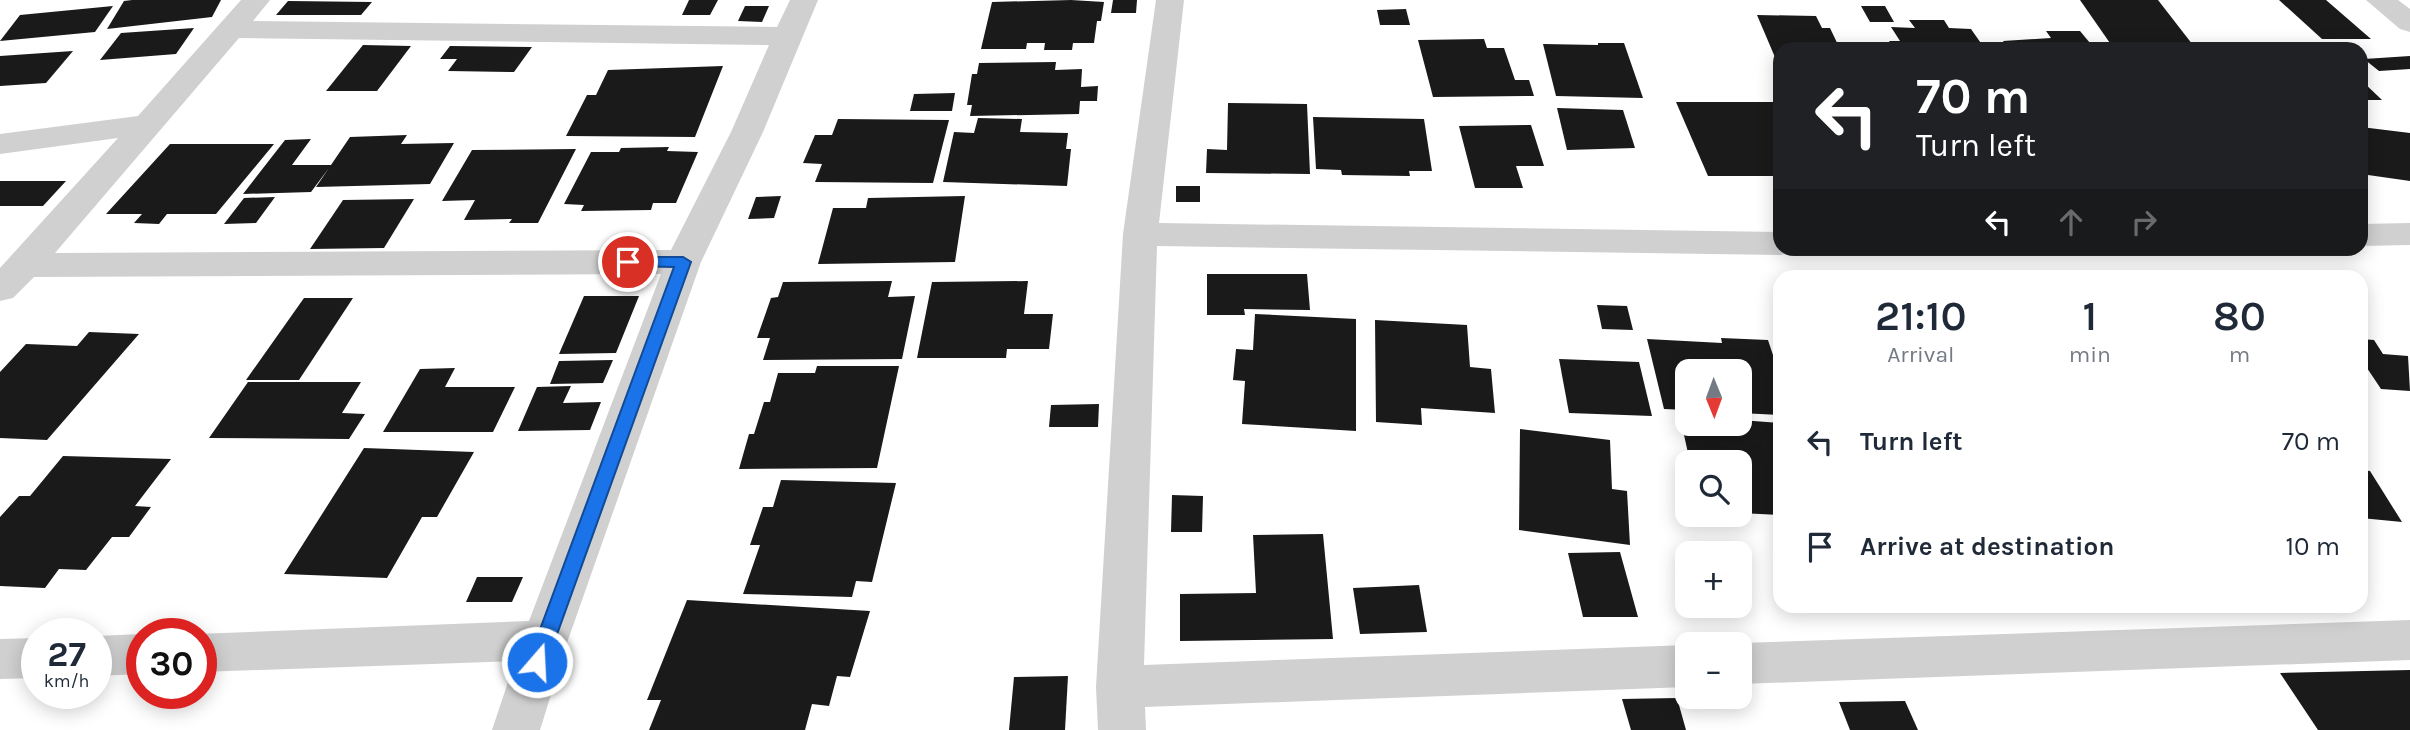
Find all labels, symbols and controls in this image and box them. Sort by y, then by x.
text: 70 m [1916,68,2030,125]
icon: left [1801,70,1892,161]
text: Turn left [1916,127,2036,164]
icon: left [1979,203,2017,241]
icon: ahead [2052,203,2090,241]
icon: right [2125,203,2163,241]
pin [598,232,658,292]
icon: arrive [609,243,647,281]
text: 21:10 [1875,291,1967,341]
text: 1 [2082,291,2097,341]
text: 80 [2213,291,2266,341]
text: Arrival [1887,341,1955,368]
text: min [2069,341,2111,368]
text: m [2229,341,2250,368]
north arrow [1675,359,1752,436]
map controls [1675,359,1752,709]
icon: left [1801,423,1839,461]
text: Turn left [1860,426,1962,457]
text: 70 m [2282,426,2340,457]
button: search [1675,450,1752,527]
icon: arrive [1801,528,1839,566]
text: Arrive at destination [1860,531,2114,562]
text: 10 m [2285,531,2340,562]
button: + [1675,541,1752,618]
speed limit sign: 30 [126,618,217,709]
position arrow [500,625,574,699]
button: − [1675,632,1752,709]
text: 27 [47,634,86,675]
text: km/h [44,670,89,692]

